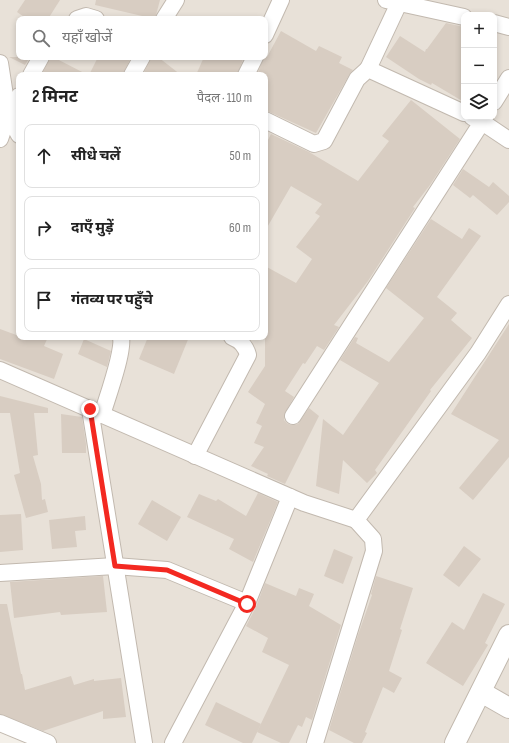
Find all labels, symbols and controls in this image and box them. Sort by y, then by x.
map controls [461,12,497,120]
button: + [461,12,497,48]
search box [16,16,268,60]
icon: search [30,27,52,49]
text: यहाँ खोजें [62,28,112,47]
button: − [461,48,497,84]
button: layers [461,84,497,120]
text: 2 मिनट [32,87,78,107]
text: पैदल · 110 m [197,90,252,106]
icon: ahead [33,145,55,167]
text: सीधे चलें [71,146,121,165]
text: 50 m [230,148,251,164]
icon: right [33,217,55,239]
text: दाएँ मुड़ें [71,218,114,237]
text: 60 m [229,220,251,236]
icon: arrive [33,289,55,311]
text: गंतव्य पर पहुँचे [71,290,153,309]
route end [81,400,99,418]
route start [238,595,256,613]

